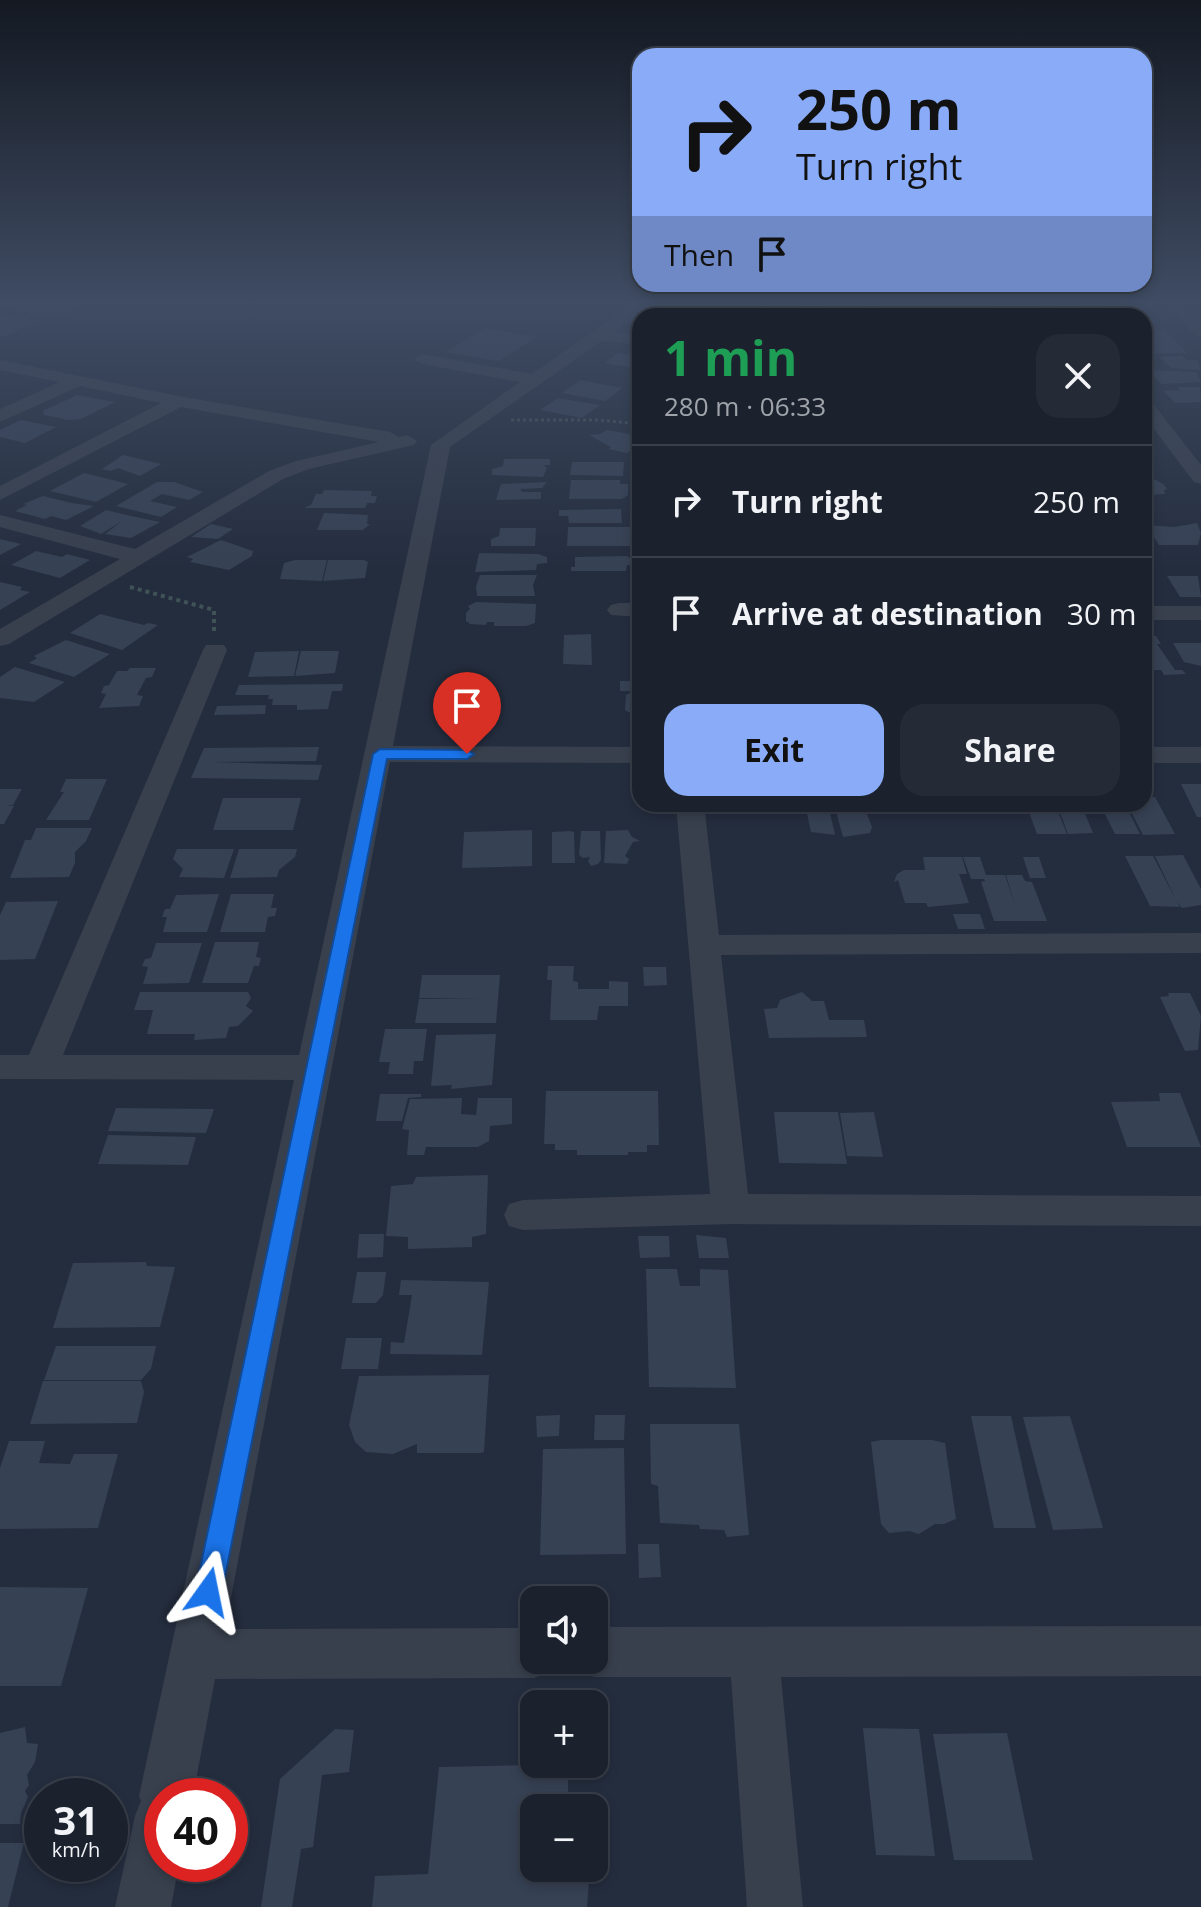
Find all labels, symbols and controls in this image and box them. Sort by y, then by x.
text: 250 m [796,70,962,146]
icon: right [664,80,768,184]
text: Turn right [796,142,962,191]
icon: arrive [750,232,794,276]
text: Then [664,234,734,275]
text: 1 min [664,325,797,390]
button: close [1036,334,1120,418]
text: 280 m · 06:33 [664,388,826,424]
icon: right [664,479,708,523]
text: Turn right [732,481,883,522]
text: 250 m [1033,481,1120,522]
icon: arrive [664,591,708,635]
text: Arrive at destination [732,593,1043,634]
text: 30 m [1067,593,1137,634]
pin [433,672,501,754]
icon: arrive [445,684,489,728]
button: Exit [664,704,884,796]
button: Share [900,704,1120,796]
position arrow [166,1550,250,1634]
map controls [520,1586,608,1882]
button: sound [520,1586,608,1674]
button: + [520,1690,608,1778]
speed limit sign: 40 [144,1778,248,1882]
text: 31 [53,1792,99,1847]
button: − [520,1794,608,1882]
text: km/h [52,1836,100,1863]

